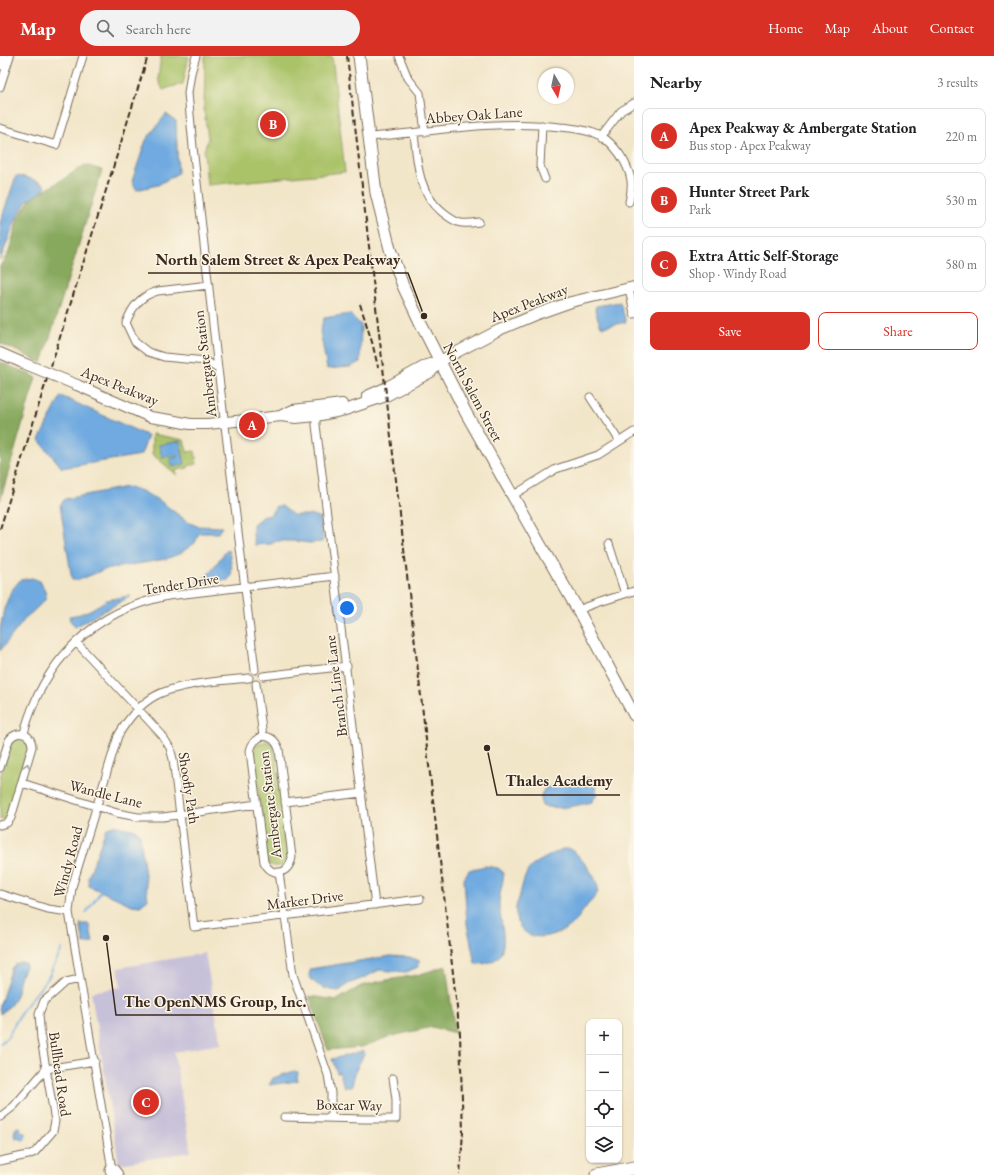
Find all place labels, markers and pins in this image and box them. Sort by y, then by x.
pin: B [260,109,286,139]
callout: North Salem Street & Apex Peakway [148,245,408,273]
pin: A [239,410,265,440]
callout: Thales Academy [497,767,620,795]
callout: The OpenNMS Group, Inc. [116,987,315,1015]
pin: C [133,1087,159,1117]

